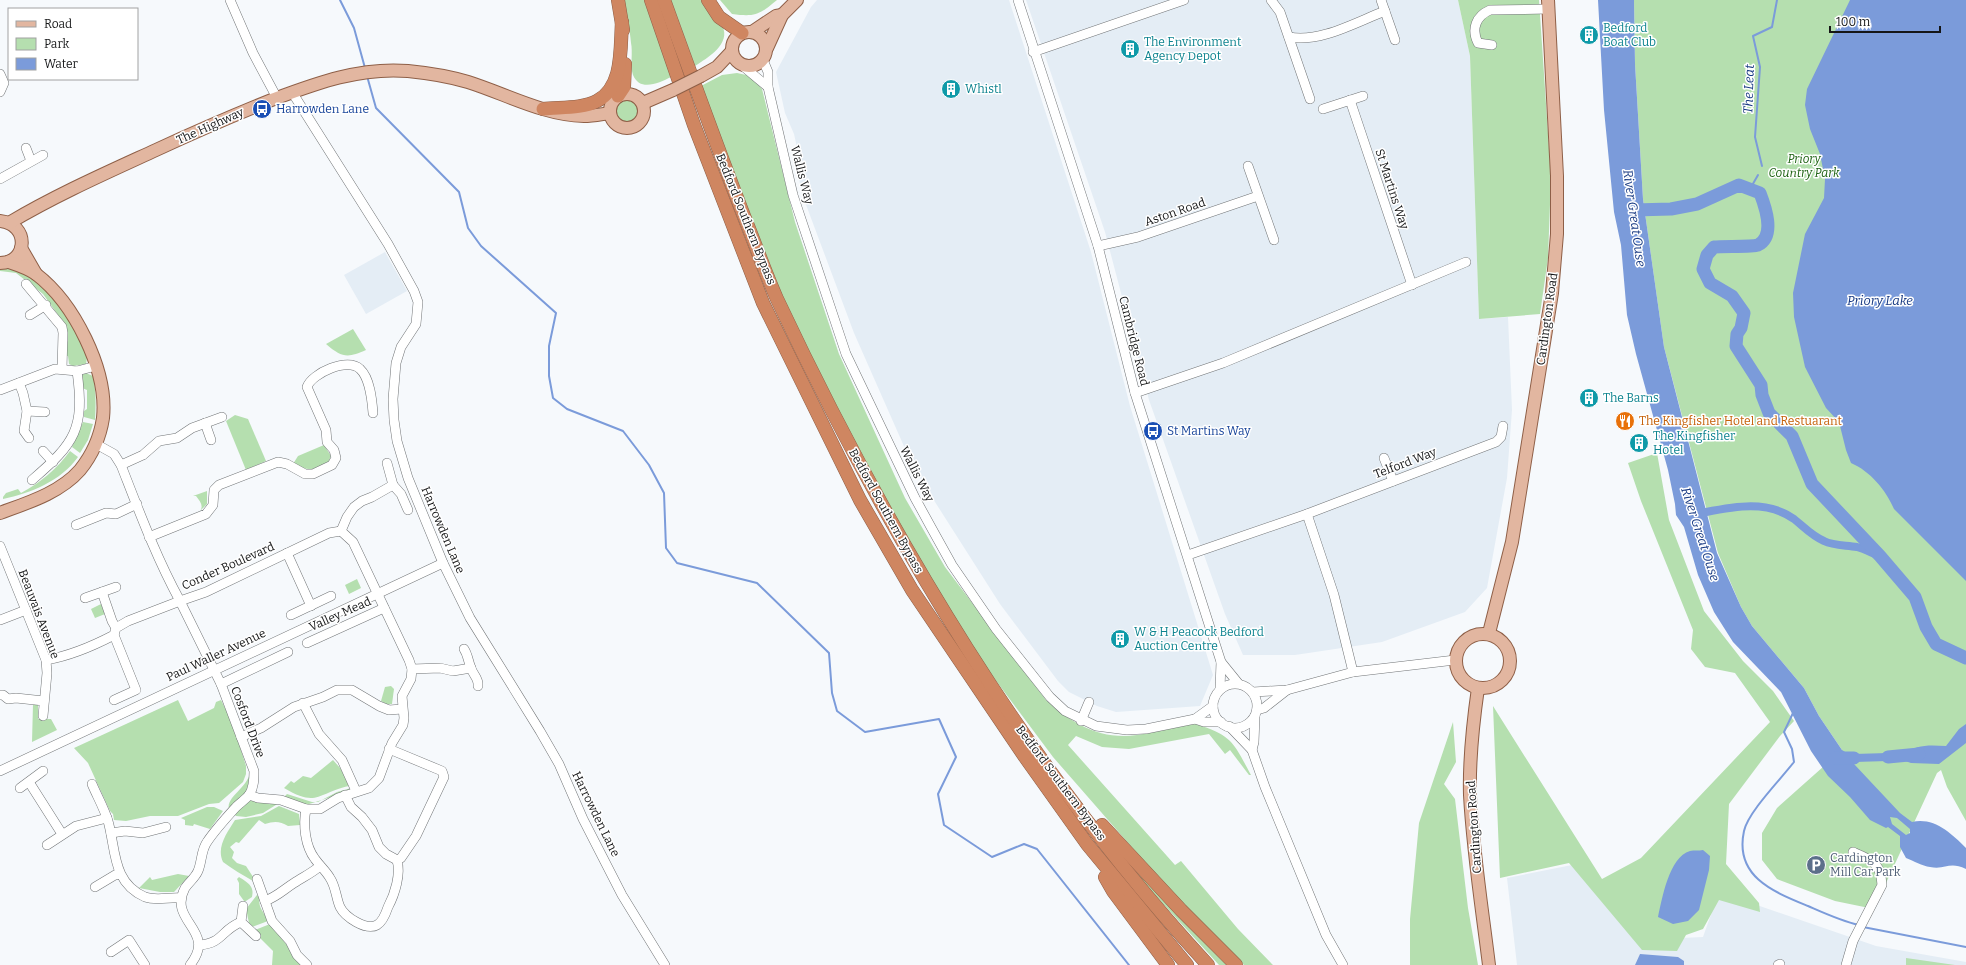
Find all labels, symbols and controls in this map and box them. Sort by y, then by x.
legend [8,8,138,80]
scale bar [1830,8,1940,34]
text: 100 m [1836,15,1871,29]
text: Road [44,17,72,31]
place label: Bedford Boat Club [1603,21,1656,49]
building icon: Bedford Boat Club [1578,24,1600,46]
place label: The Environment Agency Depot [1144,35,1242,63]
text: Park [44,37,70,51]
building icon: The Environment Agency Depot [1119,38,1141,60]
text: Water [44,57,79,71]
water label: The Leat [1740,64,1757,114]
building icon: Whistl [940,78,962,100]
place label: Whistl [965,82,1002,96]
bus stop icon: Harrowden Lane [251,98,273,120]
place label: Harrowden Lane [276,102,369,116]
street label: The Highway [174,105,246,147]
street label: Wallis Way [788,144,816,207]
street label: St Martins Way [1372,147,1412,232]
street label: Bedford Southern Bypass [713,151,779,287]
park label: Priory Country Park [1768,152,1840,180]
water label: River Great Ouse [1620,169,1649,268]
street label: Aston Road [1143,195,1207,229]
street label: Cardington Road [1534,272,1560,366]
water label: Priory Lake [1847,293,1913,308]
street label: Cambridge Road [1116,295,1152,387]
building icon: The Barns [1578,387,1600,409]
place label: The Barns [1603,391,1659,405]
restaurant icon: The Kingfisher Hotel and Restuarant [1614,410,1636,432]
place label: The Kingfisher Hotel and Restuarant [1639,414,1843,428]
bus stop icon: St Martins Way [1142,420,1164,442]
place label: St Martins Way [1167,424,1251,438]
place label: The Kingfisher Hotel [1653,429,1736,457]
building icon: The Kingfisher Hotel [1628,432,1650,454]
street label: Wallis Way [897,444,937,505]
street label: Telford Way [1372,444,1439,481]
street label: Bedford Southern Bypass [846,446,926,576]
street label: Harrowden Lane [418,484,468,576]
water label: River Great Ouse [1678,485,1723,583]
street label: Conder Boulevard [180,539,276,593]
street label: Beauvais Avenue [16,567,62,661]
street label: Valley Mead [307,594,373,634]
place label: W & H Peacock Bedford Auction Centre [1134,625,1264,653]
street label: Paul Waller Avenue [164,626,268,684]
building icon: W & H Peacock Bedford Auction Centre [1109,628,1131,650]
street label: Cosford Drive [228,684,268,760]
street label: Bedford Southern Bypass [1013,723,1109,843]
street label: Harrowden Lane [569,769,623,859]
street label: Cardington Road [1464,780,1484,874]
place label: Cardington Mill Car Park [1830,851,1901,879]
parking icon: Cardington Mill Car Park [1805,854,1827,876]

